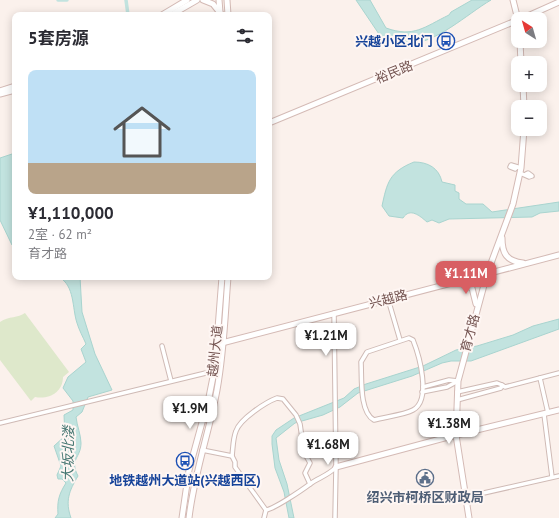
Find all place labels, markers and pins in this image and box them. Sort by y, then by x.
bus stop icon: 兴越小区北门 [436,31,456,51]
place label: 兴越小区北门 [355,33,433,50]
pin: ¥1.11M [433,261,499,295]
pin: ¥1.21M [293,323,359,357]
pin: ¥1.9M [162,396,218,430]
pin: ¥1.38M [416,411,482,445]
pin: ¥1.68M [295,432,361,466]
bus stop icon: 地铁越州大道站(兴越西区) [175,451,195,471]
public building icon: 绍兴市柯桥区财政局 [415,468,435,488]
place label: 地铁越州大道站(兴越西区) [109,472,261,489]
place label: 绍兴市柯桥区财政局 [366,489,484,506]

